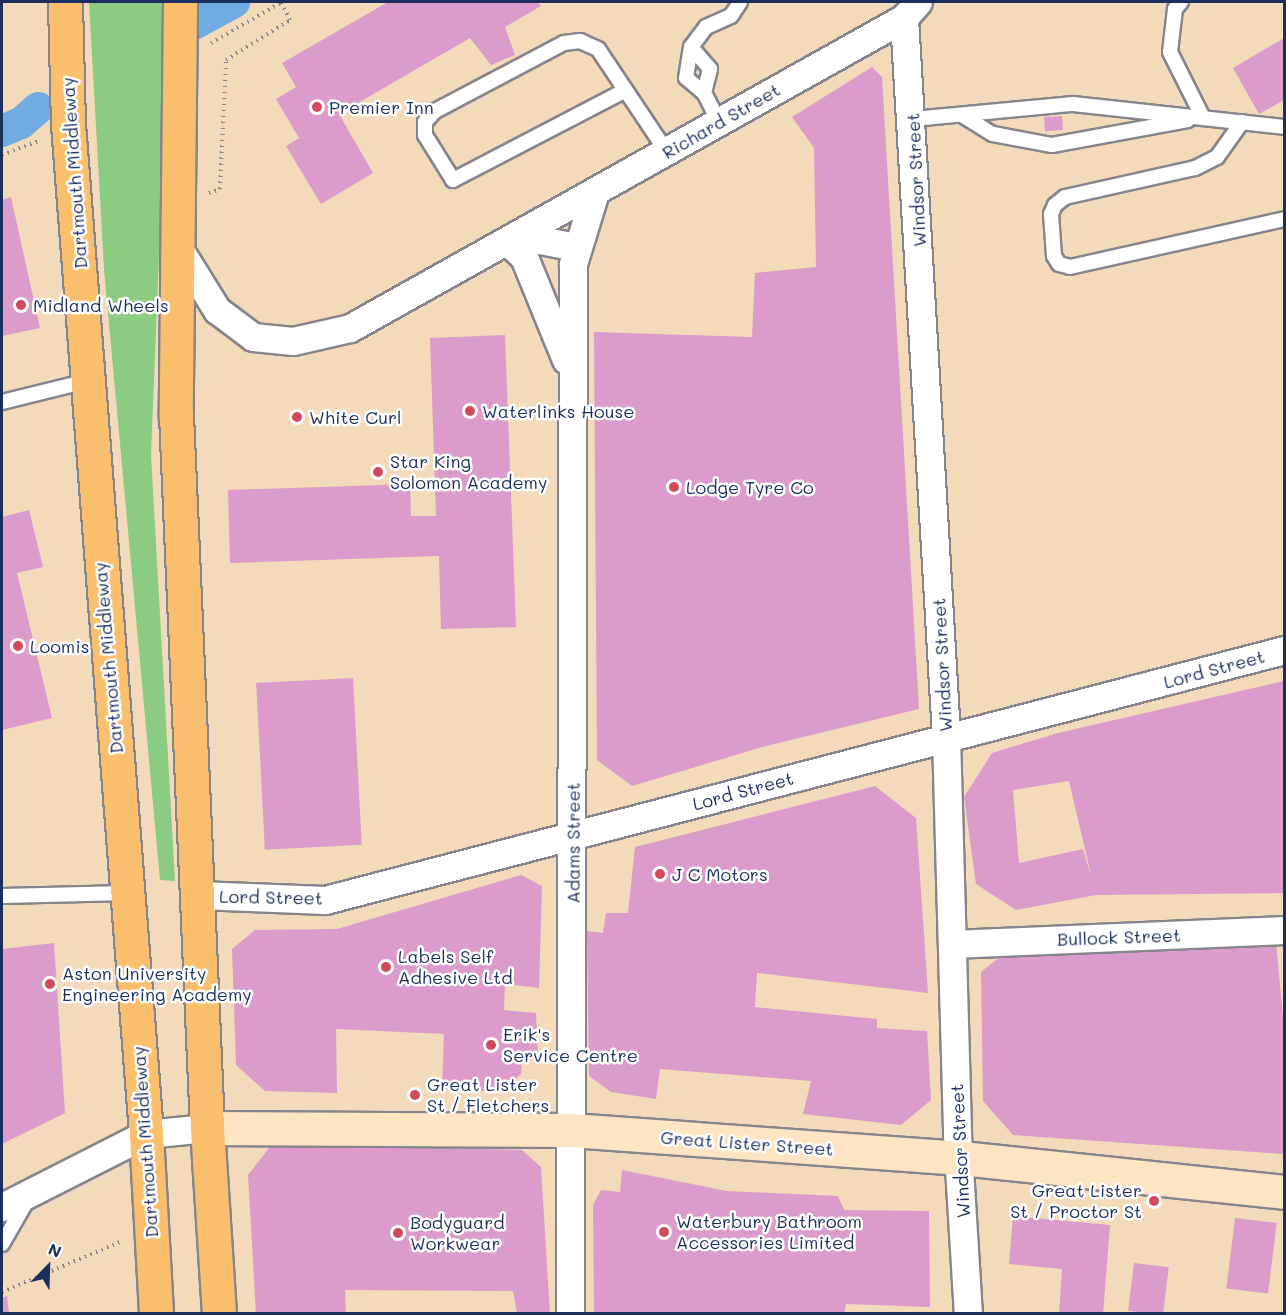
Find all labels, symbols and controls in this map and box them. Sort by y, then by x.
street label: Dartmouth Middleway [57,76,91,270]
street label: Richard Street [658,79,784,163]
place label: Premier Inn [329,96,434,118]
marker: Premier Inn [310,100,324,114]
street label: Windsor Street [902,112,930,248]
place label: Midland Wheels [33,294,169,316]
marker: Midland Wheels [14,298,28,312]
place label: Waterlinks House [482,400,634,422]
marker: Waterlinks House [463,404,477,418]
place label: White Curl [309,406,402,428]
marker: White Curl [290,410,304,424]
place label: Star King Solomon Academy [390,451,547,494]
marker: Star King Solomon Academy [371,465,385,479]
place label: Lodge Tyre Co [686,476,814,498]
marker: Lodge Tyre Co [667,480,681,494]
street label: Dartmouth Middleway [89,561,127,755]
street label: Windsor Street [928,597,956,733]
place label: Loomis [30,635,89,657]
marker: Loomis [11,639,25,653]
street label: Lord Street [1161,645,1267,693]
street label: Lord Street [690,767,796,815]
street label: Adams Street [562,782,584,904]
place label: J C Motors [672,863,768,885]
marker: J C Motors [653,867,667,881]
street label: Lord Street [219,885,323,909]
street label: Bullock Street [1057,924,1181,950]
place label: Labels Self Adhesive Ltd [398,946,513,988]
marker: Labels Self Adhesive Ltd [379,960,393,974]
place label: Aston University Engineering Academy [62,963,252,1006]
marker: Aston University Engineering Academy [43,977,57,991]
place label: Erik's Service Centre [503,1024,638,1066]
marker: Erik's Service Centre [484,1038,498,1052]
street label: Dartmouth Middleway [128,1045,162,1239]
place label: Great Lister St / Fletchers [427,1074,549,1116]
street label: Windsor Street [946,1083,974,1219]
marker: Great Lister St / Fletchers [408,1088,422,1102]
street label: Great Lister Street [660,1126,834,1160]
place label: Great Lister St / Proctor St [1010,1180,1142,1222]
marker: Great Lister St / Proctor St [1147,1194,1161,1208]
place label: Waterbury Bathroom Accessories Limited [676,1211,862,1254]
place label: Bodyguard Workwear [410,1212,505,1254]
marker: Waterbury Bathroom Accessories Limited [657,1225,671,1239]
marker: Bodyguard Workwear [391,1226,405,1240]
north arrow [18,1237,78,1297]
text: N [46,1238,65,1262]

